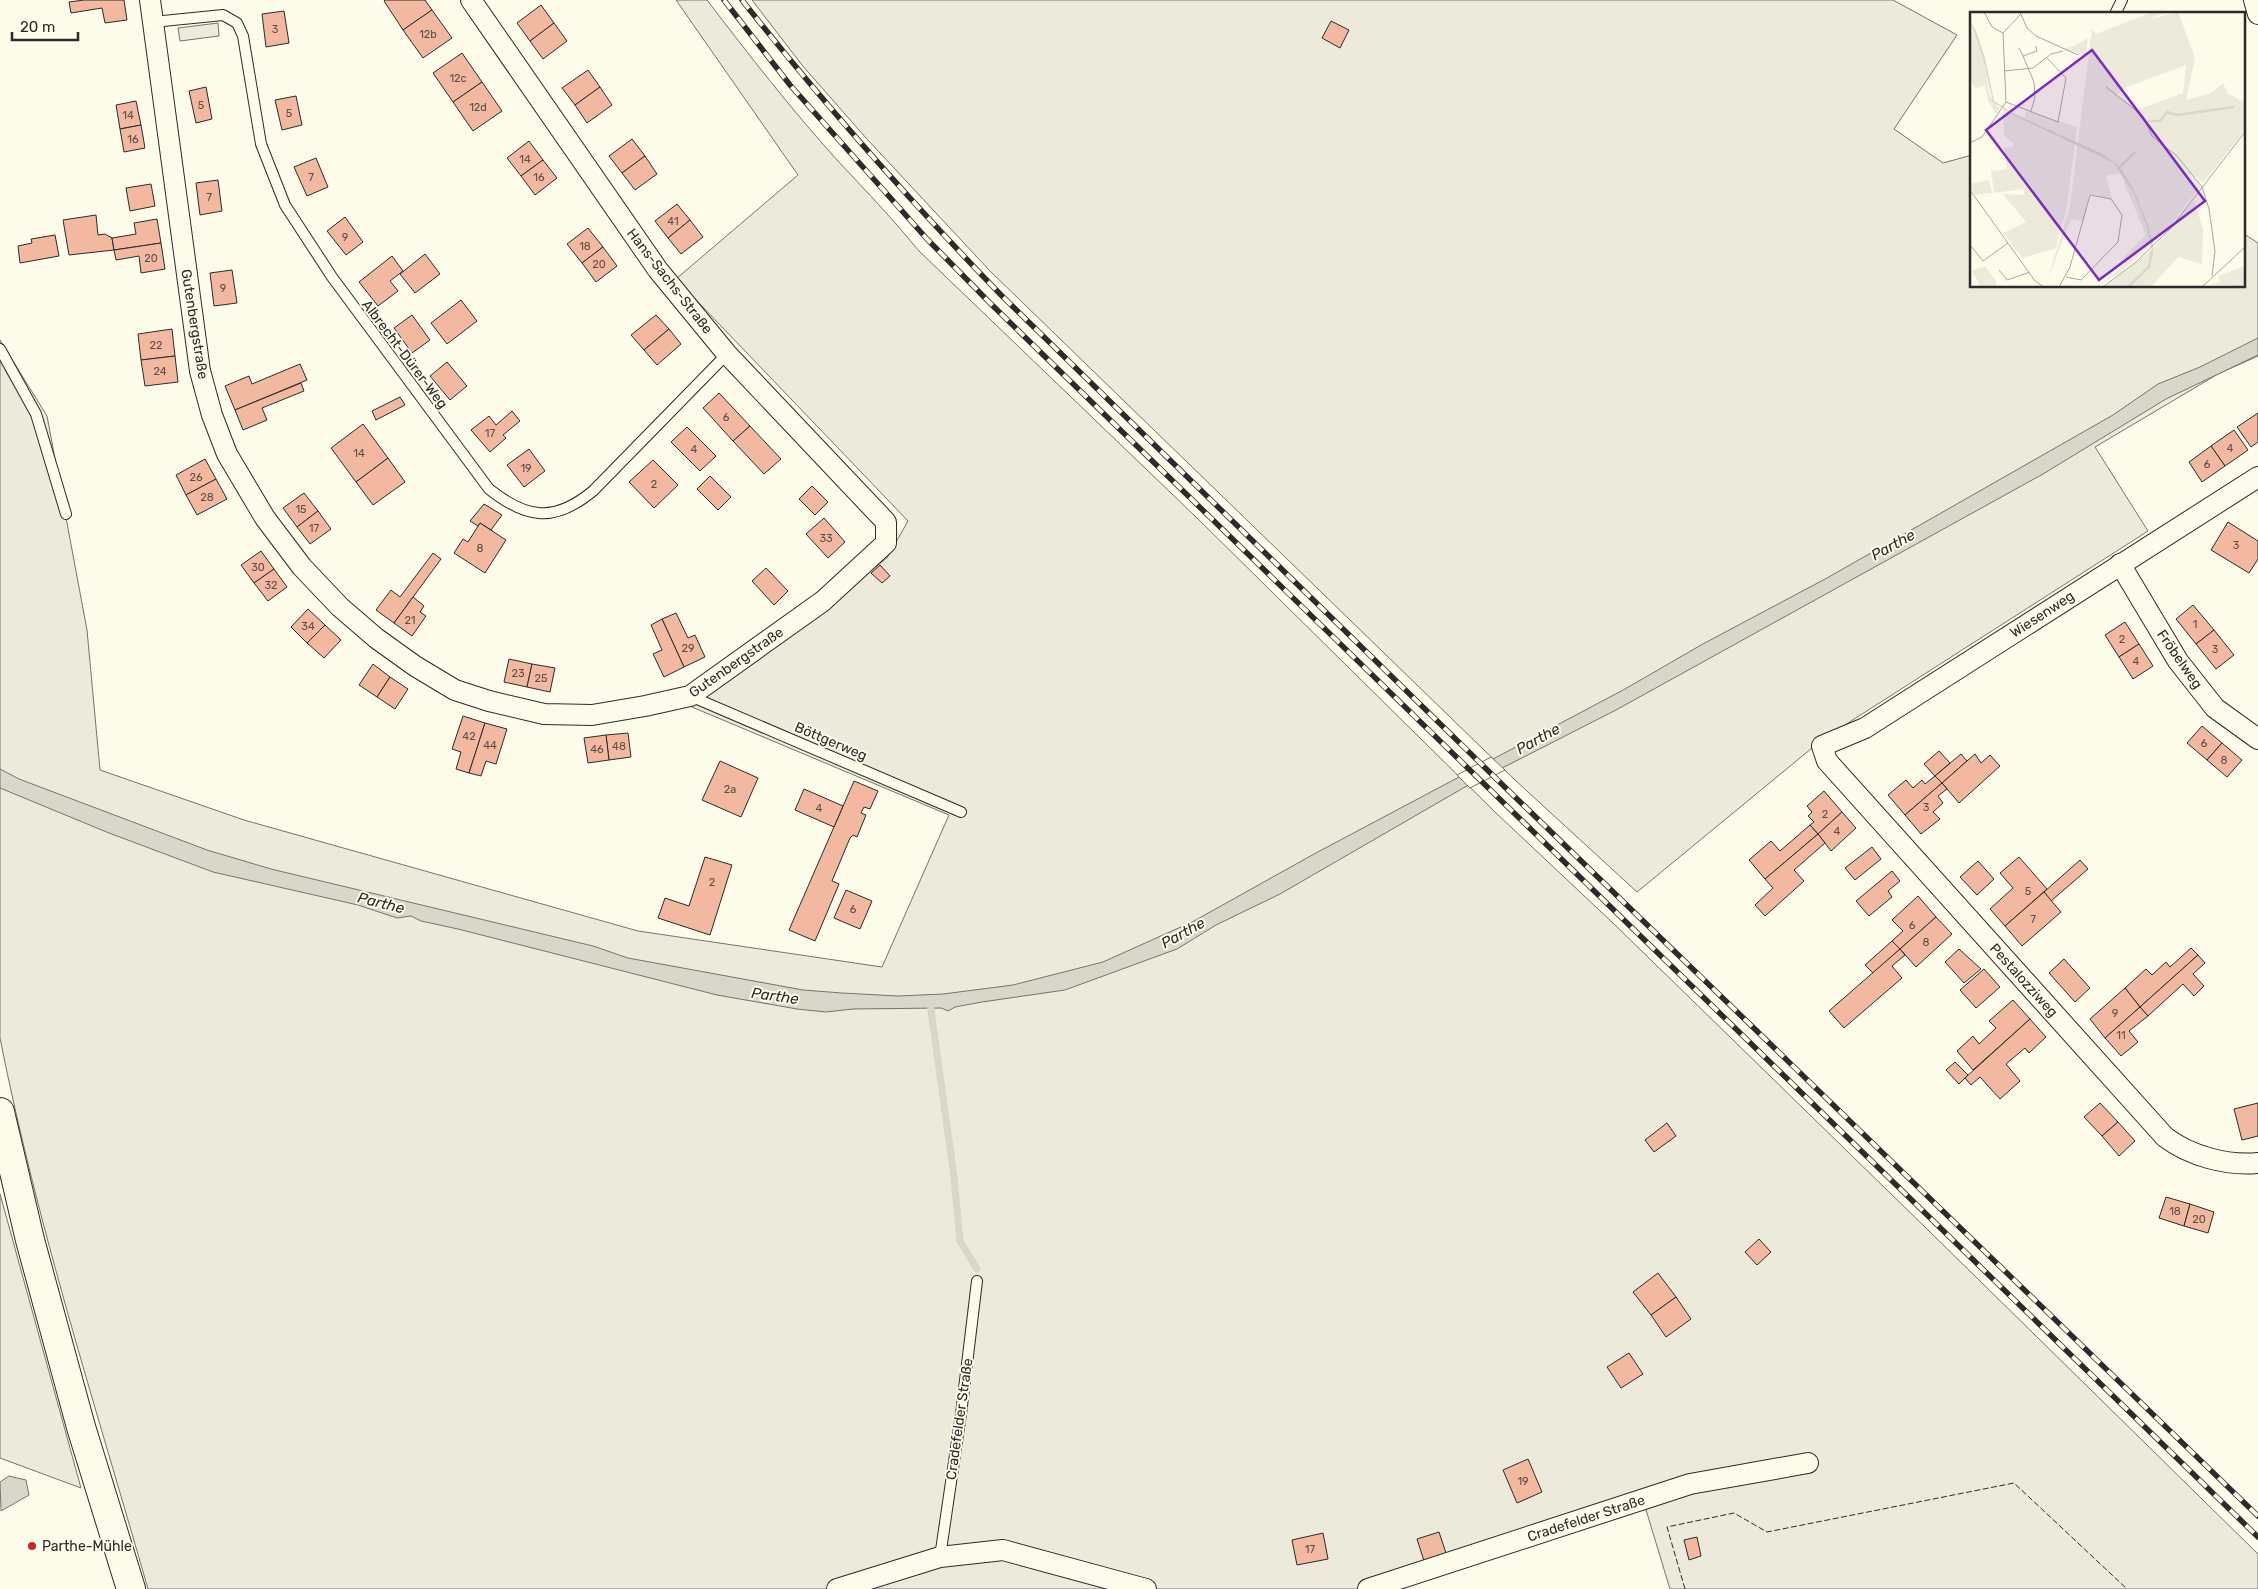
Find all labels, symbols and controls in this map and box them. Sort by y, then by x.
scale bar [12,10,79,42]
inset map [1970,12,2246,288]
text: 20 m [20,18,55,36]
house number: 3 [272,23,279,36]
house number: 12b [419,28,437,41]
house number: 12c [449,72,467,85]
house number: 5 [198,99,205,112]
house number: 12d [469,101,487,114]
house number: 5 [286,107,293,120]
house number: 14 [122,109,134,122]
house number: 16 [127,133,139,146]
house number: 14 [519,153,531,166]
house number: 7 [308,171,314,184]
house number: 16 [533,171,545,184]
house number: 7 [206,191,212,204]
house number: 41 [667,215,679,228]
street label: Hans-Sachs-Straße [623,225,716,338]
house number: 9 [342,231,348,244]
house number: 18 [579,240,591,253]
house number: 20 [144,252,158,265]
house number: 20 [592,258,606,271]
street label: Gutenbergstraße [177,268,212,380]
house number: 9 [220,282,226,295]
street label: Albrecht-Dürer-Weg [358,297,451,412]
house number: 22 [150,339,162,352]
house number: 24 [153,365,167,378]
house number: 6 [723,411,730,424]
house number: 17 [485,427,496,440]
house number: 4 [2227,442,2234,455]
house number: 4 [691,443,698,456]
house number: 14 [353,447,365,460]
house number: 6 [2204,458,2211,471]
house number: 19 [520,462,532,475]
house number: 26 [189,471,203,484]
house number: 2 [651,478,657,491]
house number: 28 [200,491,214,504]
house number: 15 [295,503,307,516]
house number: 17 [309,522,320,535]
water label: Parthe [1868,525,1919,564]
house number: 33 [819,532,833,545]
house number: 3 [2233,539,2240,552]
house number: 8 [477,542,484,555]
house number: 30 [251,561,265,574]
house number: 32 [264,579,278,592]
street label: Wiesenweg [2007,587,2078,641]
house number: 21 [404,614,416,627]
house number: 1 [2193,618,2197,631]
house number: 34 [301,620,315,633]
street label: Gutenbergstraße [686,624,787,701]
street label: Fröbelweg [2153,627,2206,692]
house number: 2 [2119,633,2125,646]
house number: 29 [682,642,694,655]
house number: 3 [2212,643,2219,656]
house number: 4 [2133,655,2140,668]
house number: 23 [511,667,525,680]
house number: 25 [535,672,548,685]
street label: Böttgerweg [792,719,870,764]
water label: Parthe [1513,719,1564,758]
house number: 42 [462,730,476,743]
house number: 6 [2201,737,2208,750]
house number: 44 [483,739,497,752]
house number: 48 [612,740,626,753]
house number: 46 [590,743,604,756]
house number: 8 [2221,754,2228,767]
house number: 2a [724,783,736,796]
house number: 3 [1923,801,1930,814]
house number: 4 [816,802,823,815]
house number: 2 [1822,808,1828,821]
house number: 4 [1834,825,1841,838]
house number: 2 [709,876,715,889]
house number: 5 [2025,885,2032,898]
water label: Parthe [356,889,407,918]
house number: 6 [850,903,857,916]
water label: Parthe [1158,913,1209,952]
house number: 7 [2030,913,2036,926]
house number: 6 [1909,919,1916,932]
house number: 8 [1923,936,1930,949]
street label: Pestalozziweg [1986,940,2061,1021]
water label: Parthe [750,984,800,1008]
house number: 9 [2112,1007,2118,1020]
house number: 11 [2116,1029,2126,1042]
house number: 18 [2169,1205,2181,1218]
house number: 20 [2192,1213,2206,1226]
street label: Cradefelder Straße [943,1357,976,1481]
house number: 19 [1517,1475,1529,1488]
street label: Cradefelder Straße [1525,1491,1647,1546]
place label: Parthe-Mühle [42,1538,132,1555]
marker: Parthe-Mühle [26,1540,38,1552]
house number: 17 [1305,1543,1316,1556]

